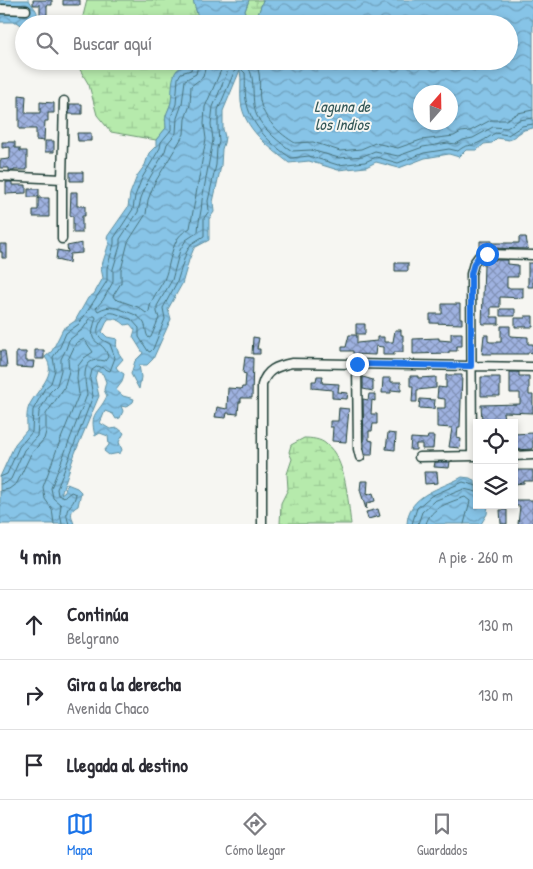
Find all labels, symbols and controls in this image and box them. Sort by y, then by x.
search box [15,15,518,70]
icon: search [33,29,61,57]
text: Buscar aquí [73,30,152,56]
north arrow [413,85,458,130]
water label: Laguna de los Indios [314,95,371,135]
route start [476,243,499,266]
route end [346,353,369,376]
map controls [473,419,518,509]
button: locate [473,419,518,464]
button: layers [473,464,518,509]
text: 4 min [20,542,61,571]
text: A pie · 260 m [439,546,513,568]
text: Continúa [67,601,128,627]
icon: ahead [20,611,48,639]
text: 130 m [478,614,513,636]
text: Belgrano [67,627,119,649]
text: Gira a la derecha [67,671,181,697]
icon: right [20,681,48,709]
text: 130 m [478,684,513,706]
text: Avenida Chaco [67,697,149,719]
icon: arrive [20,751,48,779]
text: Llegada al destino [67,752,188,778]
tab: Mapa [66,810,94,859]
tab: Cómo llegar [225,810,285,859]
tab: Guardados [417,810,467,859]

